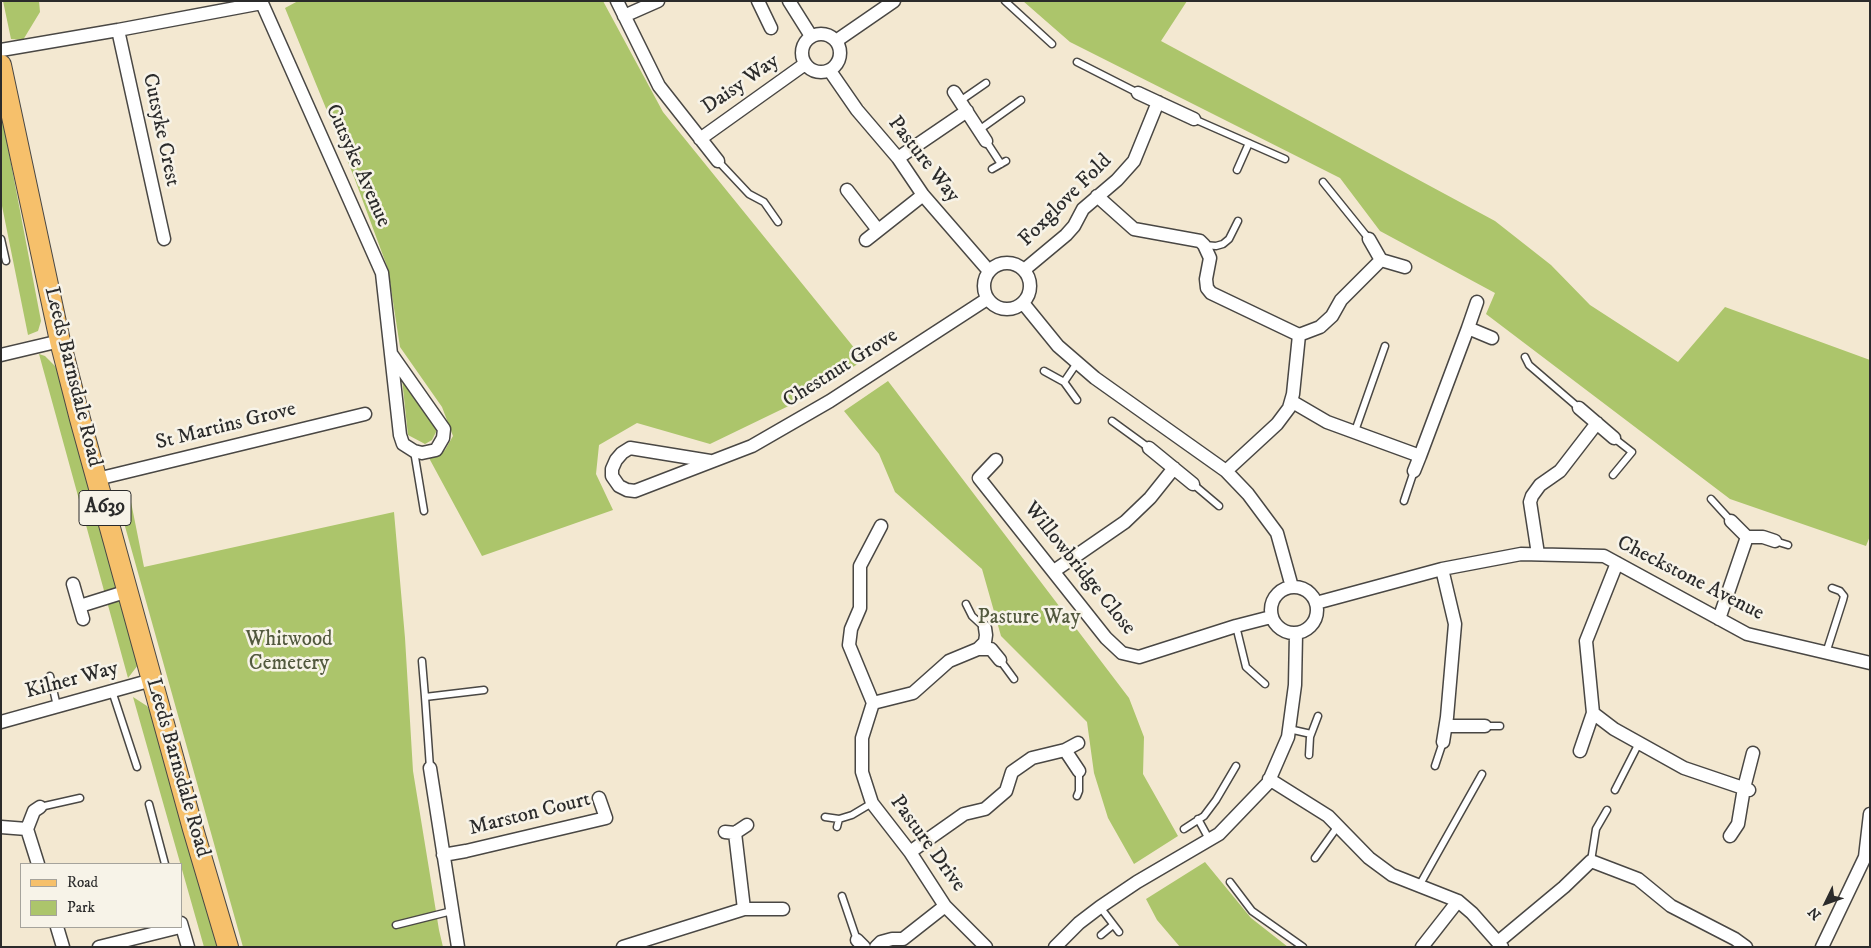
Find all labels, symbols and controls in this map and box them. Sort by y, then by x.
street label: Daisy Way [698,49,784,121]
street label: Cutsyke Crest [136,71,184,189]
street label: Cutsyke Avenue [319,101,395,231]
street label: Pasture Way [881,112,965,208]
street label: Foxglove Fold [1014,149,1118,253]
street label: Leeds Barnsdale Road [37,284,107,470]
street label: Chestnut Grove [779,324,903,414]
street label: St Martins Grove [153,397,299,457]
road number: A639 [79,490,131,526]
street label: Willowbridge Close [1018,497,1140,641]
street label: Checkstone Avenue [1612,531,1768,627]
park label: Pasture Way [978,606,1080,632]
park label: Whitwood Cemetery [245,628,333,678]
street label: Kilner Way [23,657,121,705]
street label: Leeds Barnsdale Road [139,676,215,860]
street label: Marston Court [467,788,593,842]
street label: Pasture Drive [884,791,970,897]
legend [20,863,182,928]
text: Road [67,873,98,892]
north arrow [1801,878,1851,928]
text: Park [67,898,95,917]
text: N [1804,903,1825,923]

